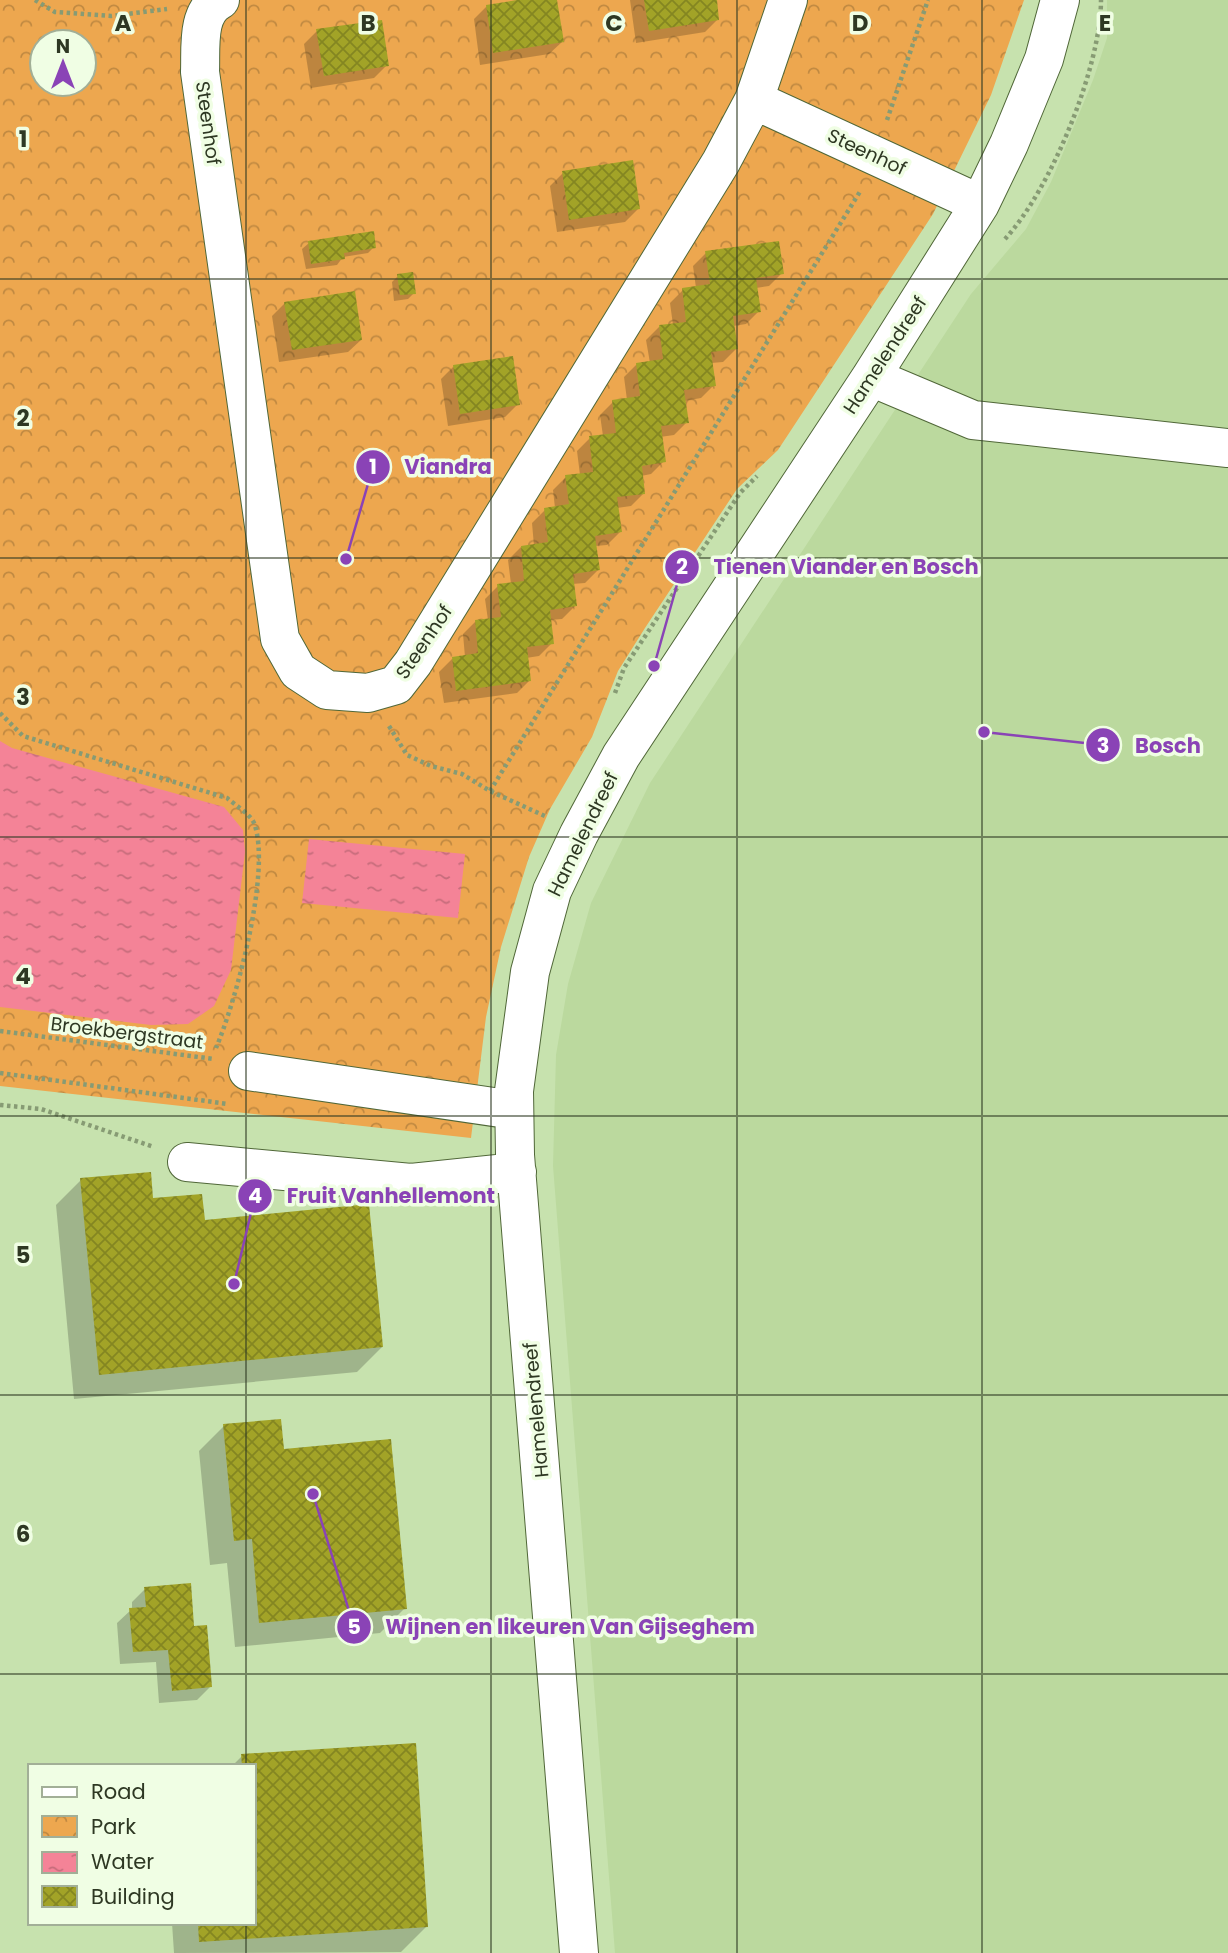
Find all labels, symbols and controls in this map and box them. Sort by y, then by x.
text: A [115,7,132,39]
text: B [360,7,376,39]
text: C [605,7,623,39]
text: D [852,7,868,39]
text: E [1099,7,1111,39]
north arrow [28,28,98,98]
text: N [56,33,70,60]
street label: Steenhof [189,79,227,167]
street label: Steenhof [823,122,911,182]
text: 1 [19,123,27,155]
street label: Hamelendreef [837,291,933,419]
text: 2 [16,402,30,434]
callout: Viandra [355,446,506,488]
text: 1 [369,452,377,481]
text: Viandra [404,452,492,481]
callout: Tienen Viander en Bosch [665,546,993,588]
text: 2 [676,552,688,581]
text: Tienen Viander en Bosch [713,552,979,581]
street label: Steenhof [389,599,459,685]
text: 3 [16,681,30,713]
callout: Bosch [1086,724,1214,766]
text: 3 [1097,731,1109,760]
text: Bosch [1135,731,1201,760]
street label: Hamelendreef [541,767,625,901]
text: 4 [15,960,31,992]
street label: Broekbergstraat [49,1010,205,1056]
callout: Fruit Vanhellemont [237,1175,509,1217]
text: 4 [248,1181,262,1210]
text: Fruit Vanhellemont [287,1181,495,1210]
text: 5 [16,1239,30,1271]
street label: Hamelendreef [517,1341,555,1479]
text: 6 [16,1518,30,1550]
callout: Wijnen en likeuren Van Gijseghem [336,1606,769,1648]
text: 5 [347,1612,361,1641]
text: Wijnen en likeuren Van Gijseghem [385,1612,755,1641]
legend [28,1764,256,1925]
text: Road [91,1777,146,1806]
text: Park [91,1812,136,1841]
text: Water [91,1847,154,1876]
text: Building [91,1882,175,1911]

